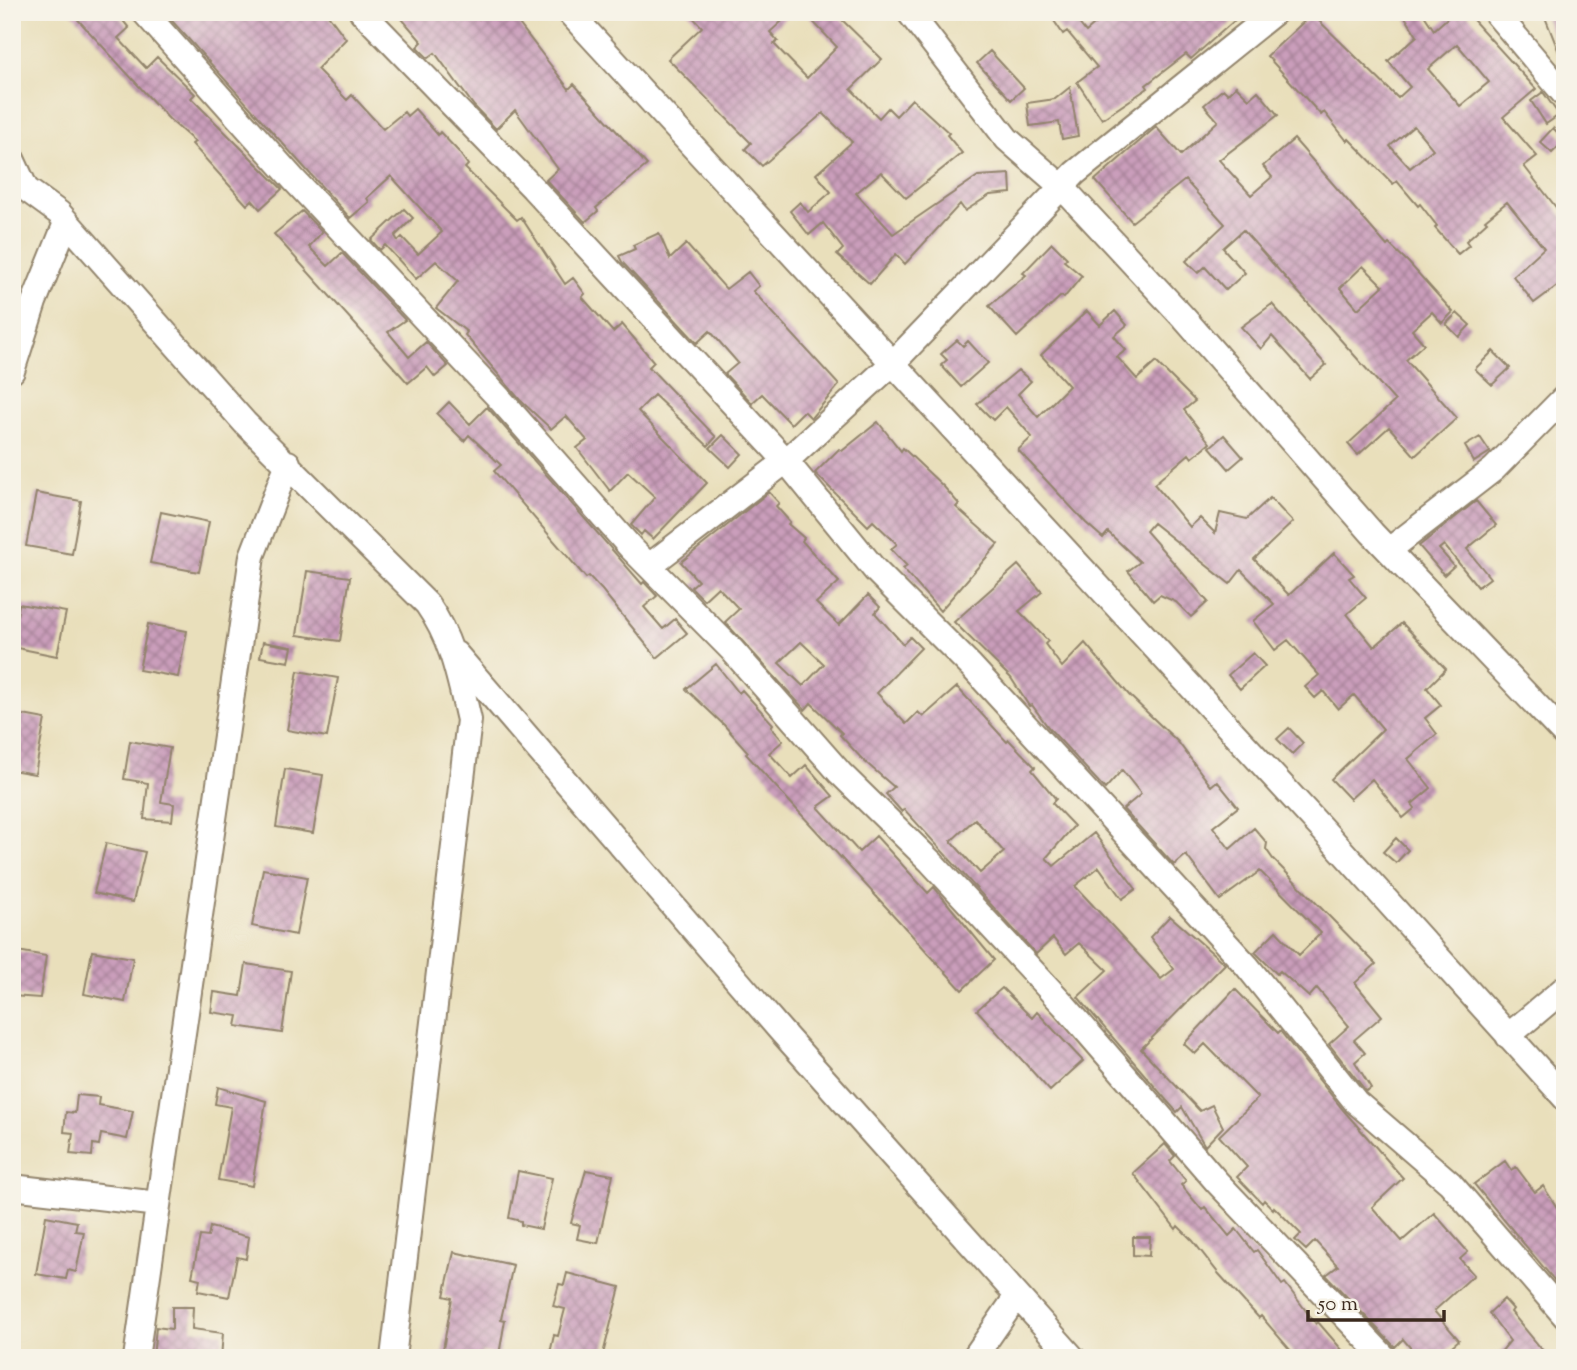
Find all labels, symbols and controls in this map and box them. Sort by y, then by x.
scale bar [1308,1279,1444,1323]
text: 50 m [1317,1290,1358,1320]

